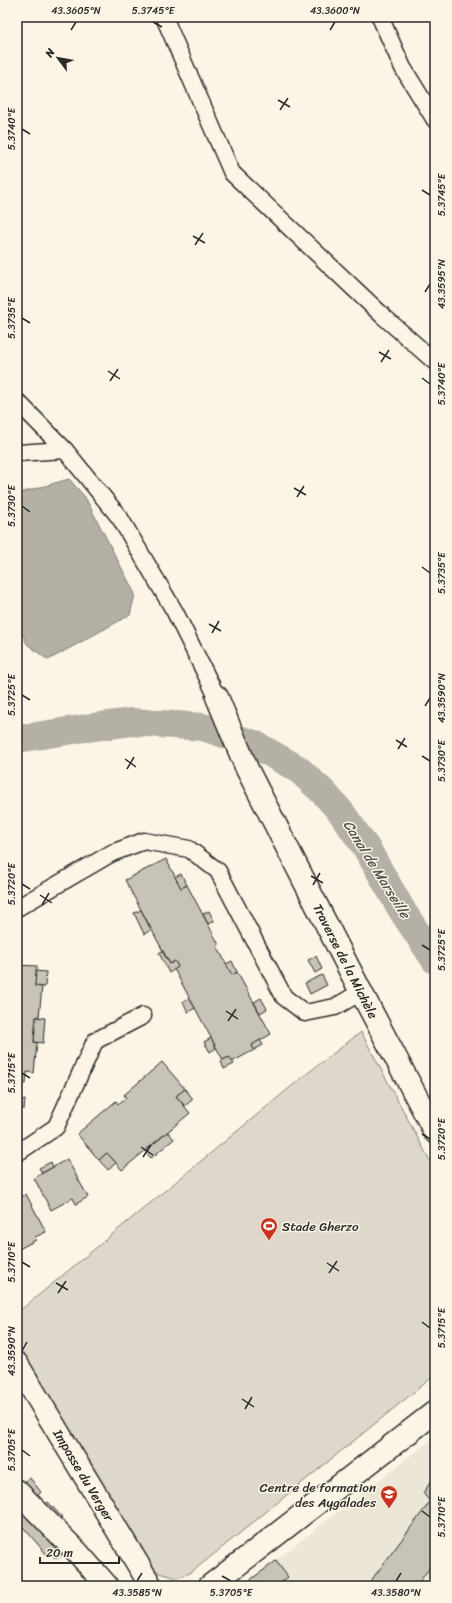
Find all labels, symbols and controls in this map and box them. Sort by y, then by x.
text: 43.3605°N [51,2,101,20]
text: 5.3745°E [132,2,176,20]
text: 43.3600°N [310,2,360,20]
north arrow [38,38,78,78]
text: N [39,44,60,62]
text: 5.3740°E [3,106,21,150]
text: 5.3745°E [433,172,451,216]
text: 43.3595°N [433,259,451,309]
text: 5.3735°E [3,296,21,339]
text: 5.3740°E [433,361,451,405]
text: 5.3730°E [3,484,21,527]
text: 5.3735°E [433,551,451,594]
text: 5.3725°E [3,673,21,716]
text: 43.3590°N [433,673,451,723]
text: 5.3730°E [433,739,451,782]
water label: Canal de Marseille [336,815,418,925]
text: 5.3720°E [3,861,21,905]
street label: Traverse de la Michèle [307,900,385,1023]
text: 5.3725°E [433,928,451,971]
text: 5.3715°E [3,1051,21,1093]
text: 5.3720°E [433,1116,451,1160]
place label: Stade Gherzo [282,1215,359,1238]
sports icon: Stade Gherzo [259,1216,279,1241]
text: 5.3710°E [3,1240,21,1282]
text: 5.3715°E [433,1306,451,1348]
text: 43.3590°N [3,1326,21,1376]
street label: Impasse du Verger [46,1424,121,1526]
text: 5.3705°E [3,1427,21,1471]
place label: Centre de formation des Aygalades [260,1476,377,1514]
school or university icon: Centre de formation des Aygalades [379,1484,399,1509]
text: 5.3710°E [433,1495,451,1537]
scale bar [40,1539,119,1565]
text: 20 m [46,1542,73,1564]
text: 43.3585°N [112,1584,162,1602]
text: 5.3705°E [210,1584,254,1602]
text: 43.3580°N [371,1584,421,1602]

